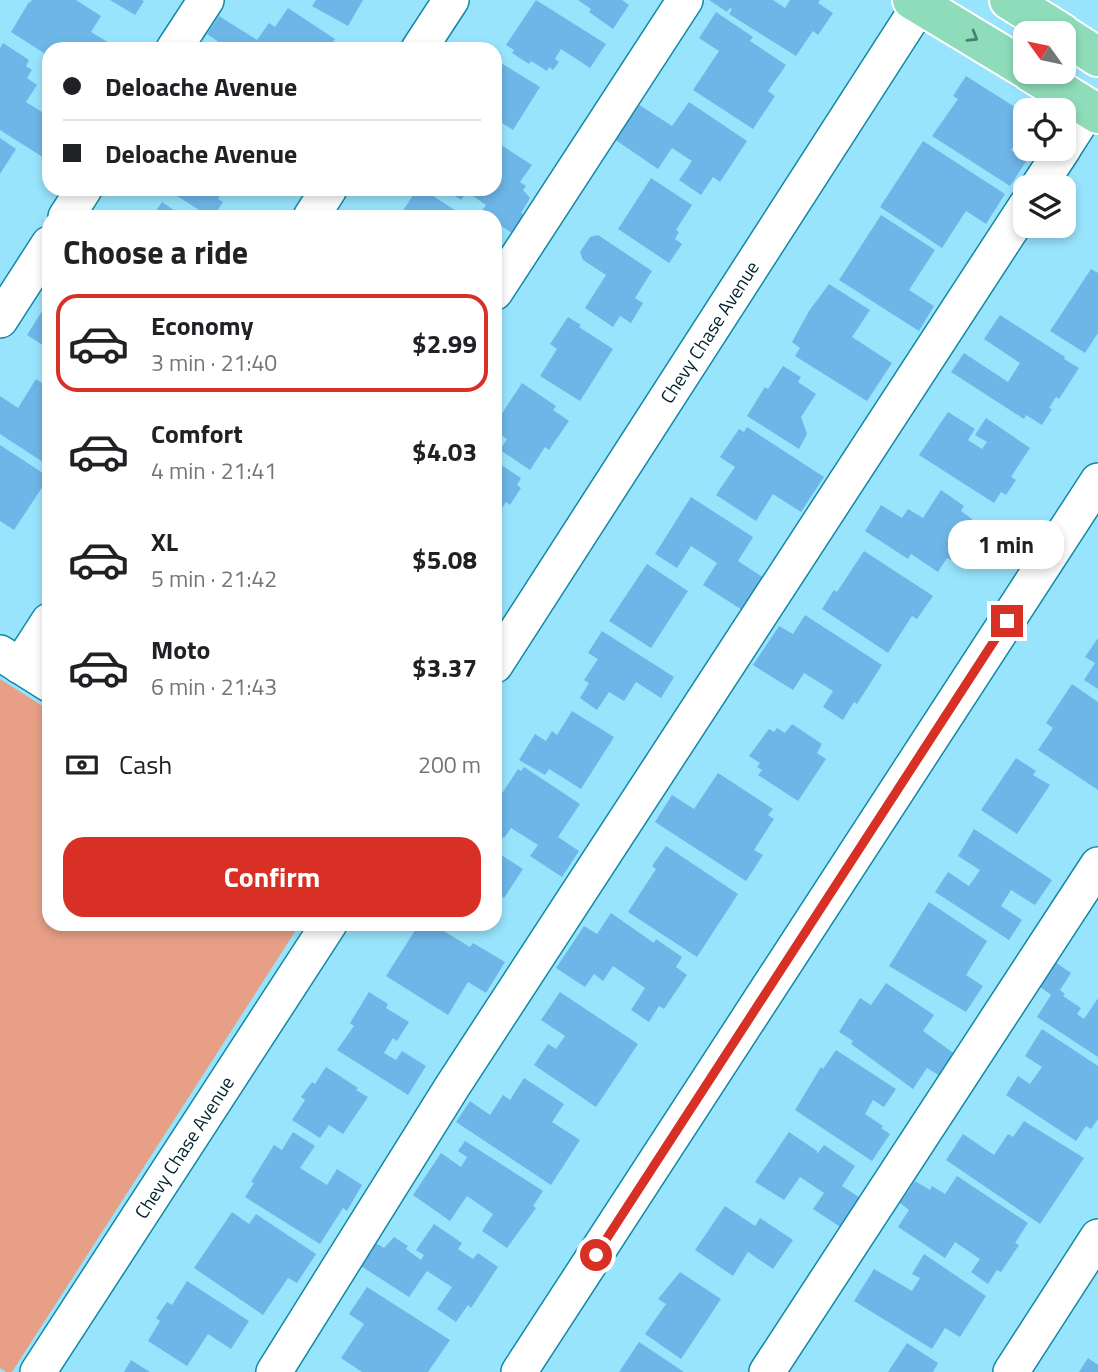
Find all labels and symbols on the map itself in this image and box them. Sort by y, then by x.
north arrow [1013,21,1076,84]
one-way arrow [965,29,978,42]
street label: Chevy Chase Avenue [652,255,766,409]
callout: 1 min [949,520,1065,568]
route end [991,605,1023,637]
street label: Chevy Chase Avenue [127,1070,241,1224]
route start [580,1239,612,1271]

